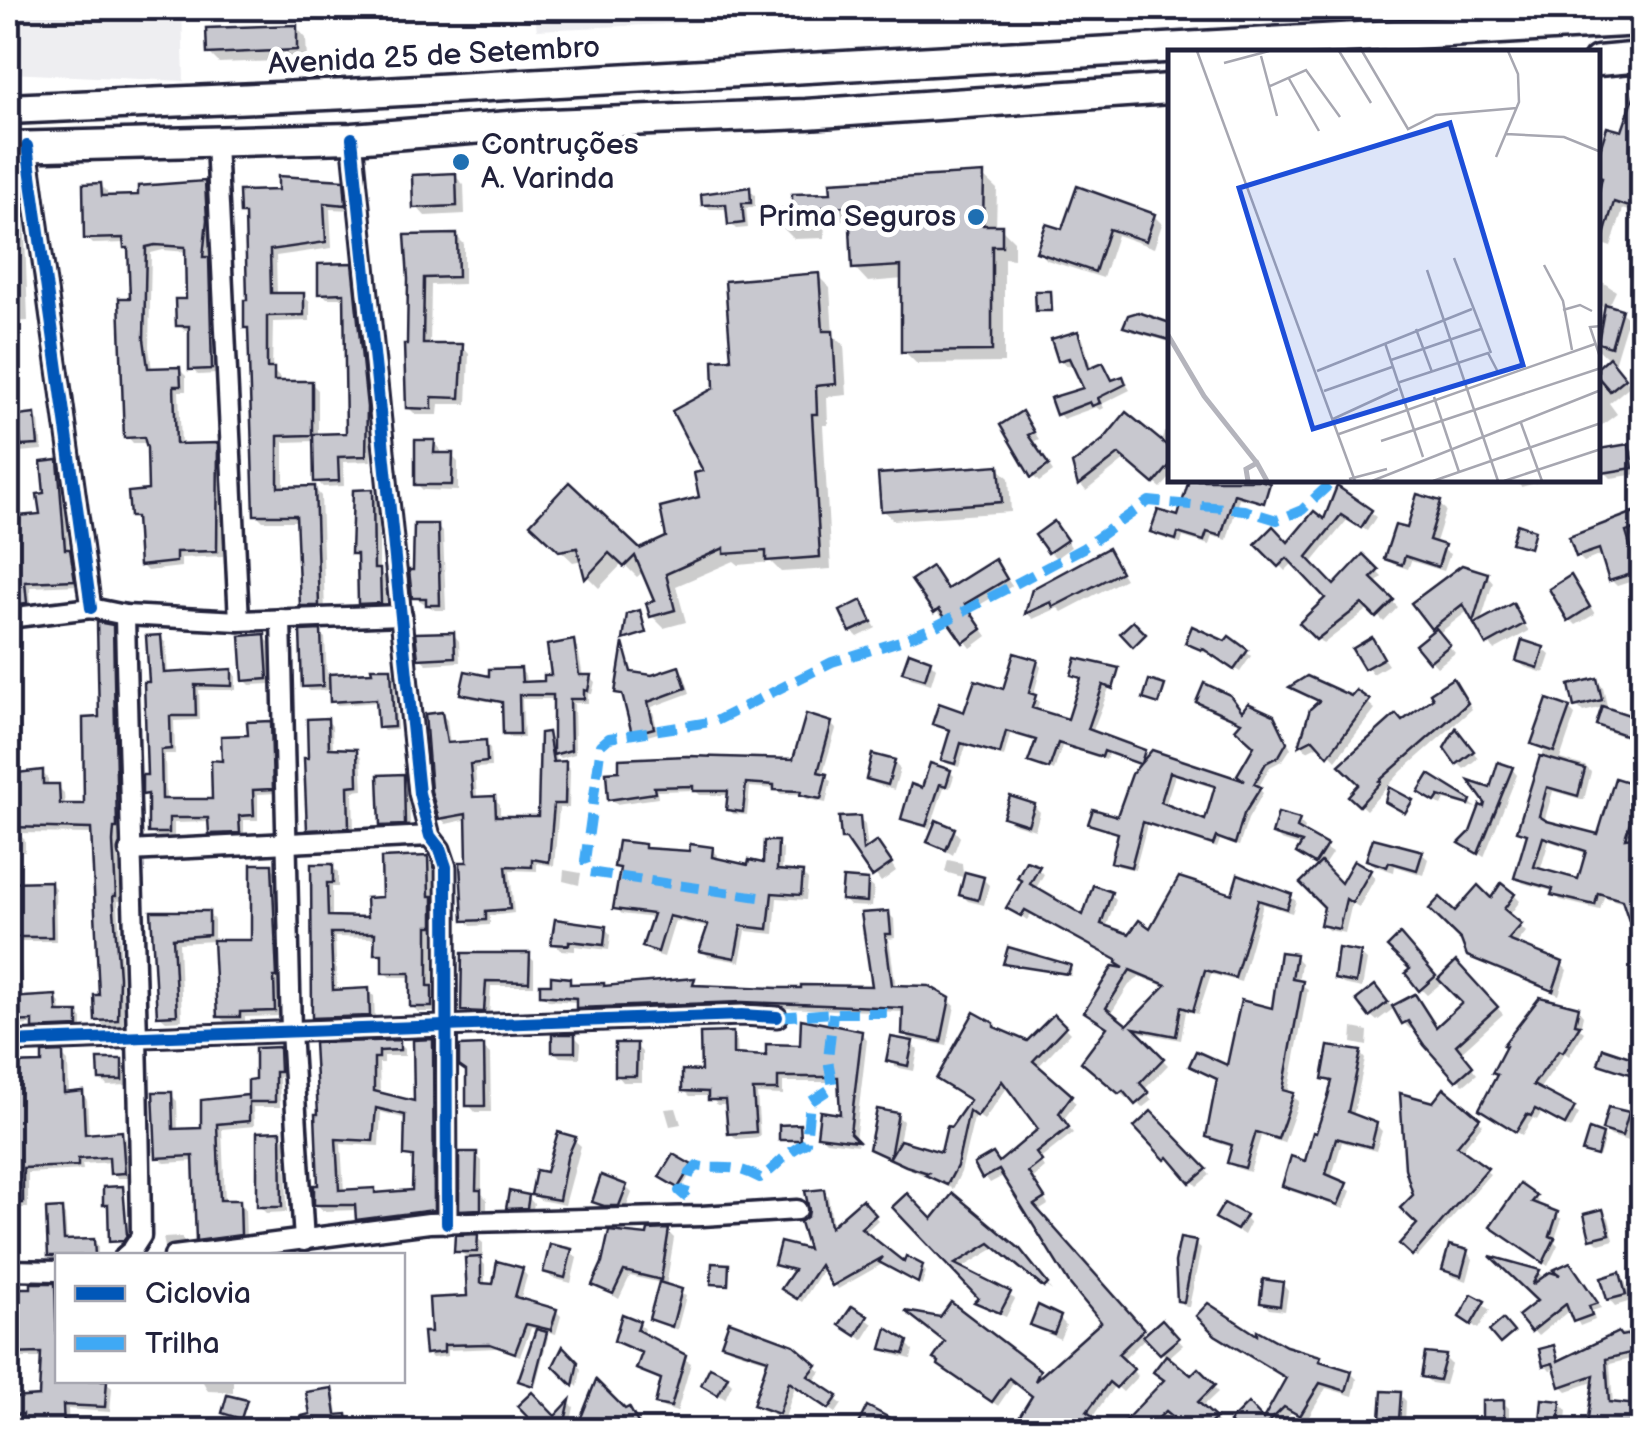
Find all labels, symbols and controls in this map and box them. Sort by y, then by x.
street label: Avenida 25 de Setembro [267,29,601,83]
inset map [1168,50,1600,482]
place label: Contruções A. Varinda [481,127,639,197]
marker: Contruções A. Varinda [450,151,472,173]
place label: Prima Seguros [758,199,956,235]
marker: Prima Seguros [965,206,987,228]
legend [55,1253,405,1383]
text: Ciclovia [145,1276,251,1312]
text: Trilha [145,1326,220,1362]

